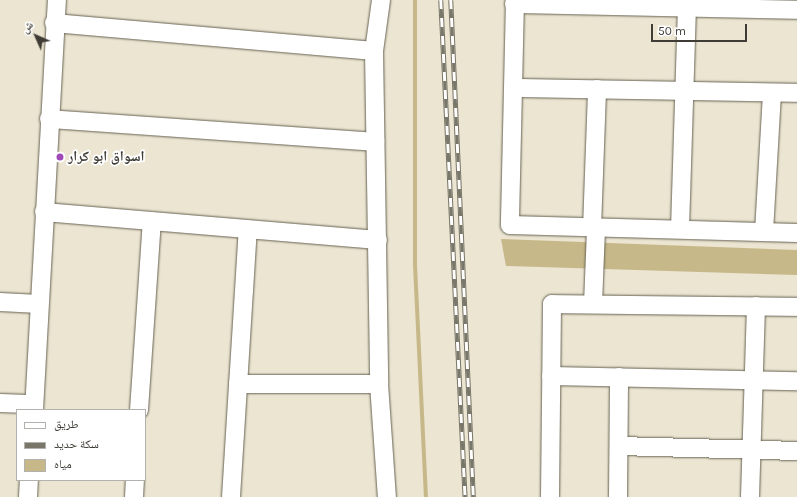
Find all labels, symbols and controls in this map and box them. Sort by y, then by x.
north arrow [16,16,56,56]
scale bar [653,16,749,42]
text: ش [18,18,36,36]
text: 50 m [658,24,686,38]
place label: اسواق ابو كرار [68,149,144,165]
marker: اسواق ابو كرار [55,152,65,162]
legend [16,409,146,481]
text: طريق [54,417,79,431]
text: سكة حديد [54,437,99,451]
text: مياه [54,457,72,471]

